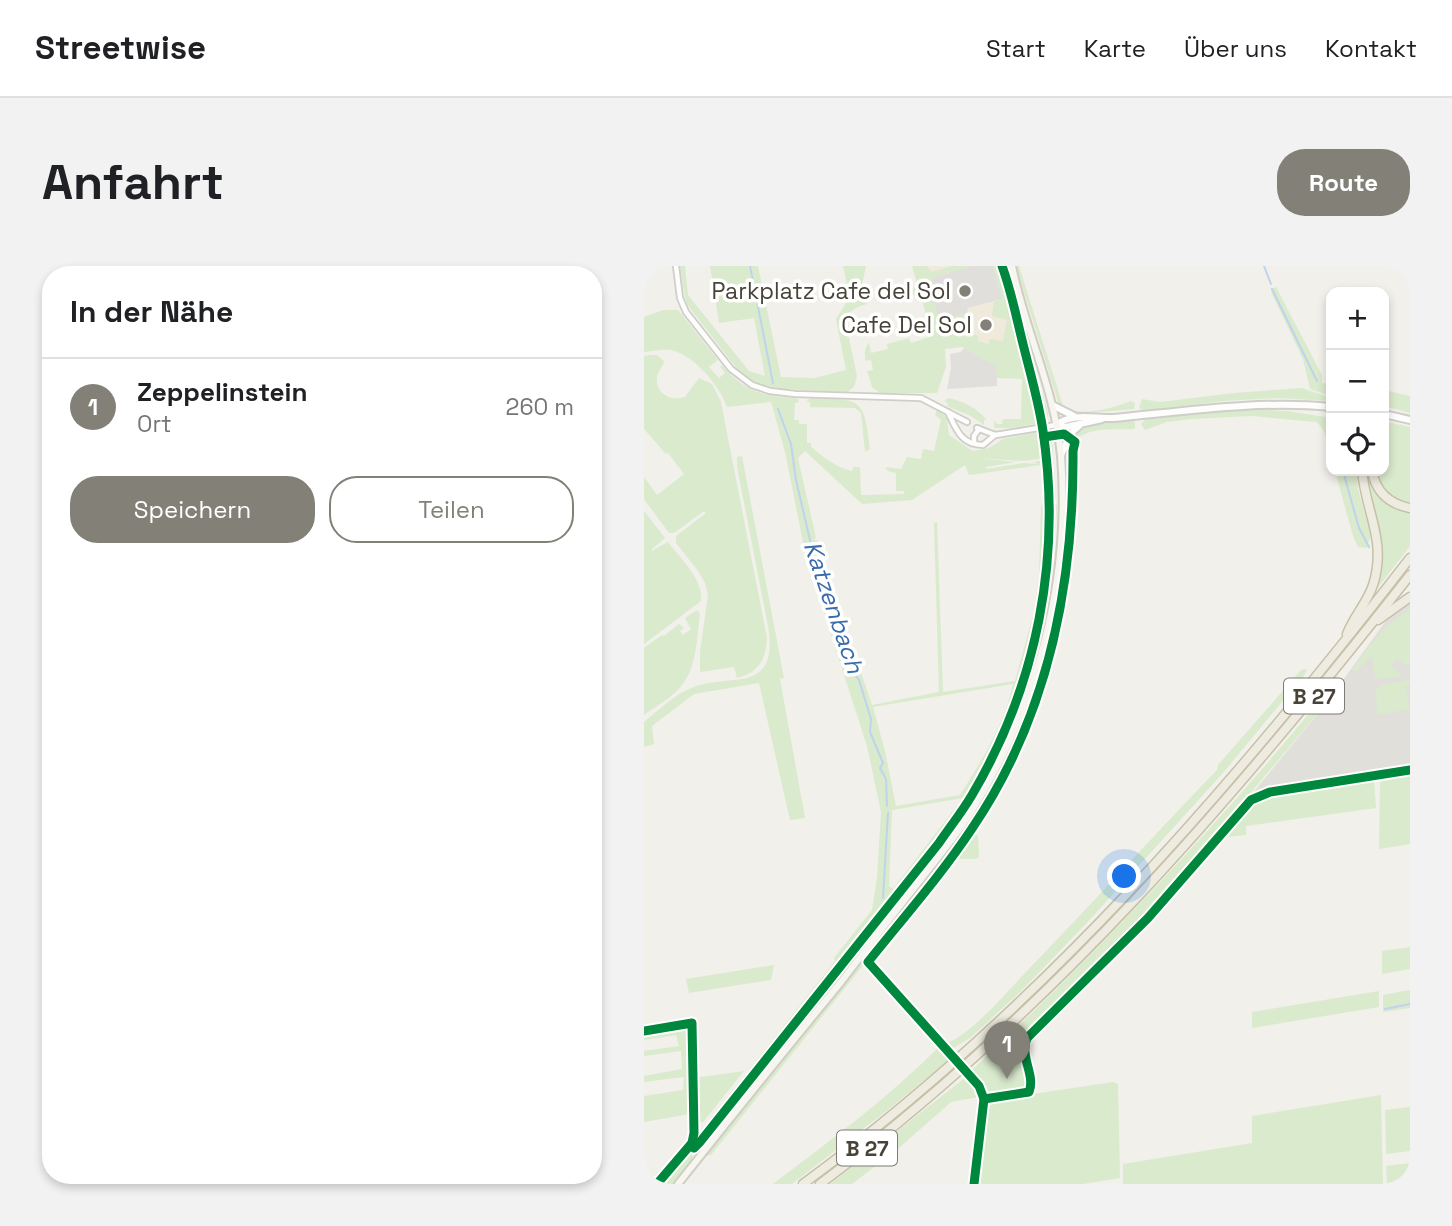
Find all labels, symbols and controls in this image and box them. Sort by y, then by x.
text: Streetwise [35,27,206,69]
text: Start [986,33,1046,64]
text: Karte [1084,33,1146,64]
text: Über uns [1184,33,1287,64]
text: Kontakt [1325,33,1417,64]
button: Route [1277,149,1410,216]
text: Anfahrt [42,151,224,213]
place label: Parkplatz Cafe del Sol [711,276,951,306]
marker: Parkplatz Cafe del Sol [957,283,973,299]
map controls [1326,287,1389,476]
button: + [1326,287,1389,350]
text: In der Nähe [70,292,233,331]
place label: Cafe Del Sol [841,310,972,340]
marker: Cafe Del Sol [978,317,994,333]
button: − [1326,350,1389,413]
text: Zeppelinstein [137,375,307,409]
text: 1 [88,392,98,422]
text: 260 m [506,392,574,422]
text: Ort [137,409,172,439]
button: locate [1326,413,1389,476]
button: Speichern [70,476,315,543]
button: Teilen [329,476,574,543]
water label: Katzenbach [797,537,871,678]
road number: B 27 [1284,678,1344,714]
your location [1107,859,1141,893]
pin: 1 [984,1021,1030,1079]
road number: B 27 [837,1130,897,1166]

